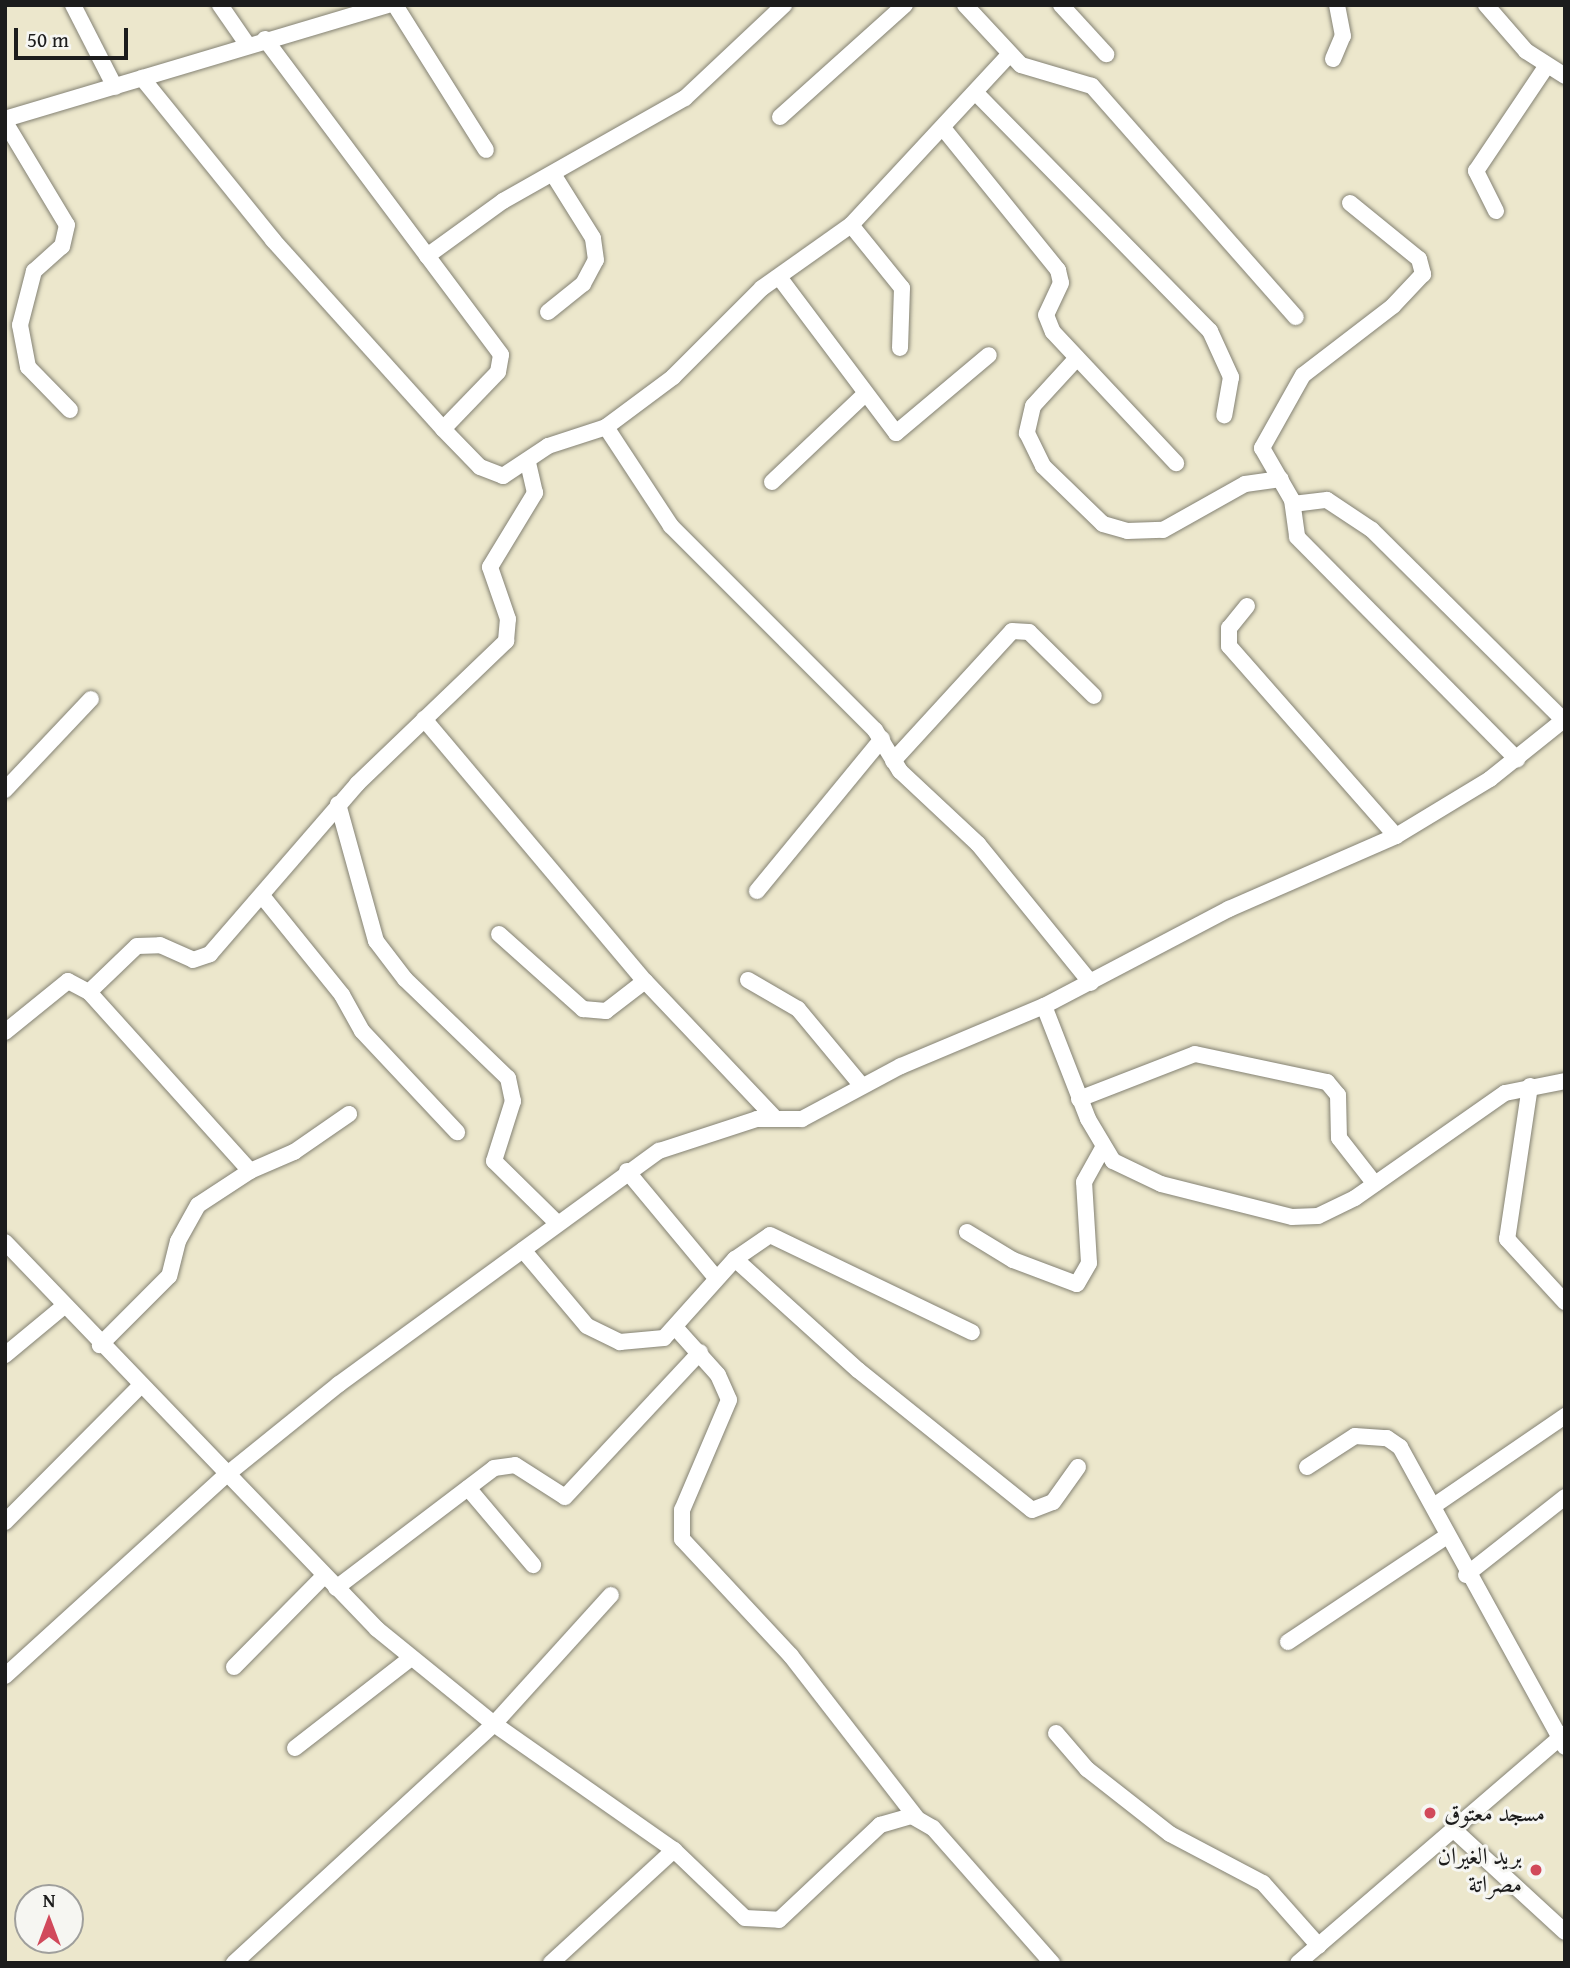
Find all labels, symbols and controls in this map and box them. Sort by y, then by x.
scale bar [18,14,131,58]
text: 50 m [27,24,69,55]
place label: مسجد معتوق [1444,1799,1545,1827]
marker: مسجد معتوق [1422,1805,1438,1821]
place label: بريد الغيران مصراتة [1437,1842,1522,1898]
marker: بريد الغيران مصراتة [1528,1862,1544,1878]
north arrow [14,1884,84,1954]
text: N [43,1886,55,1914]

